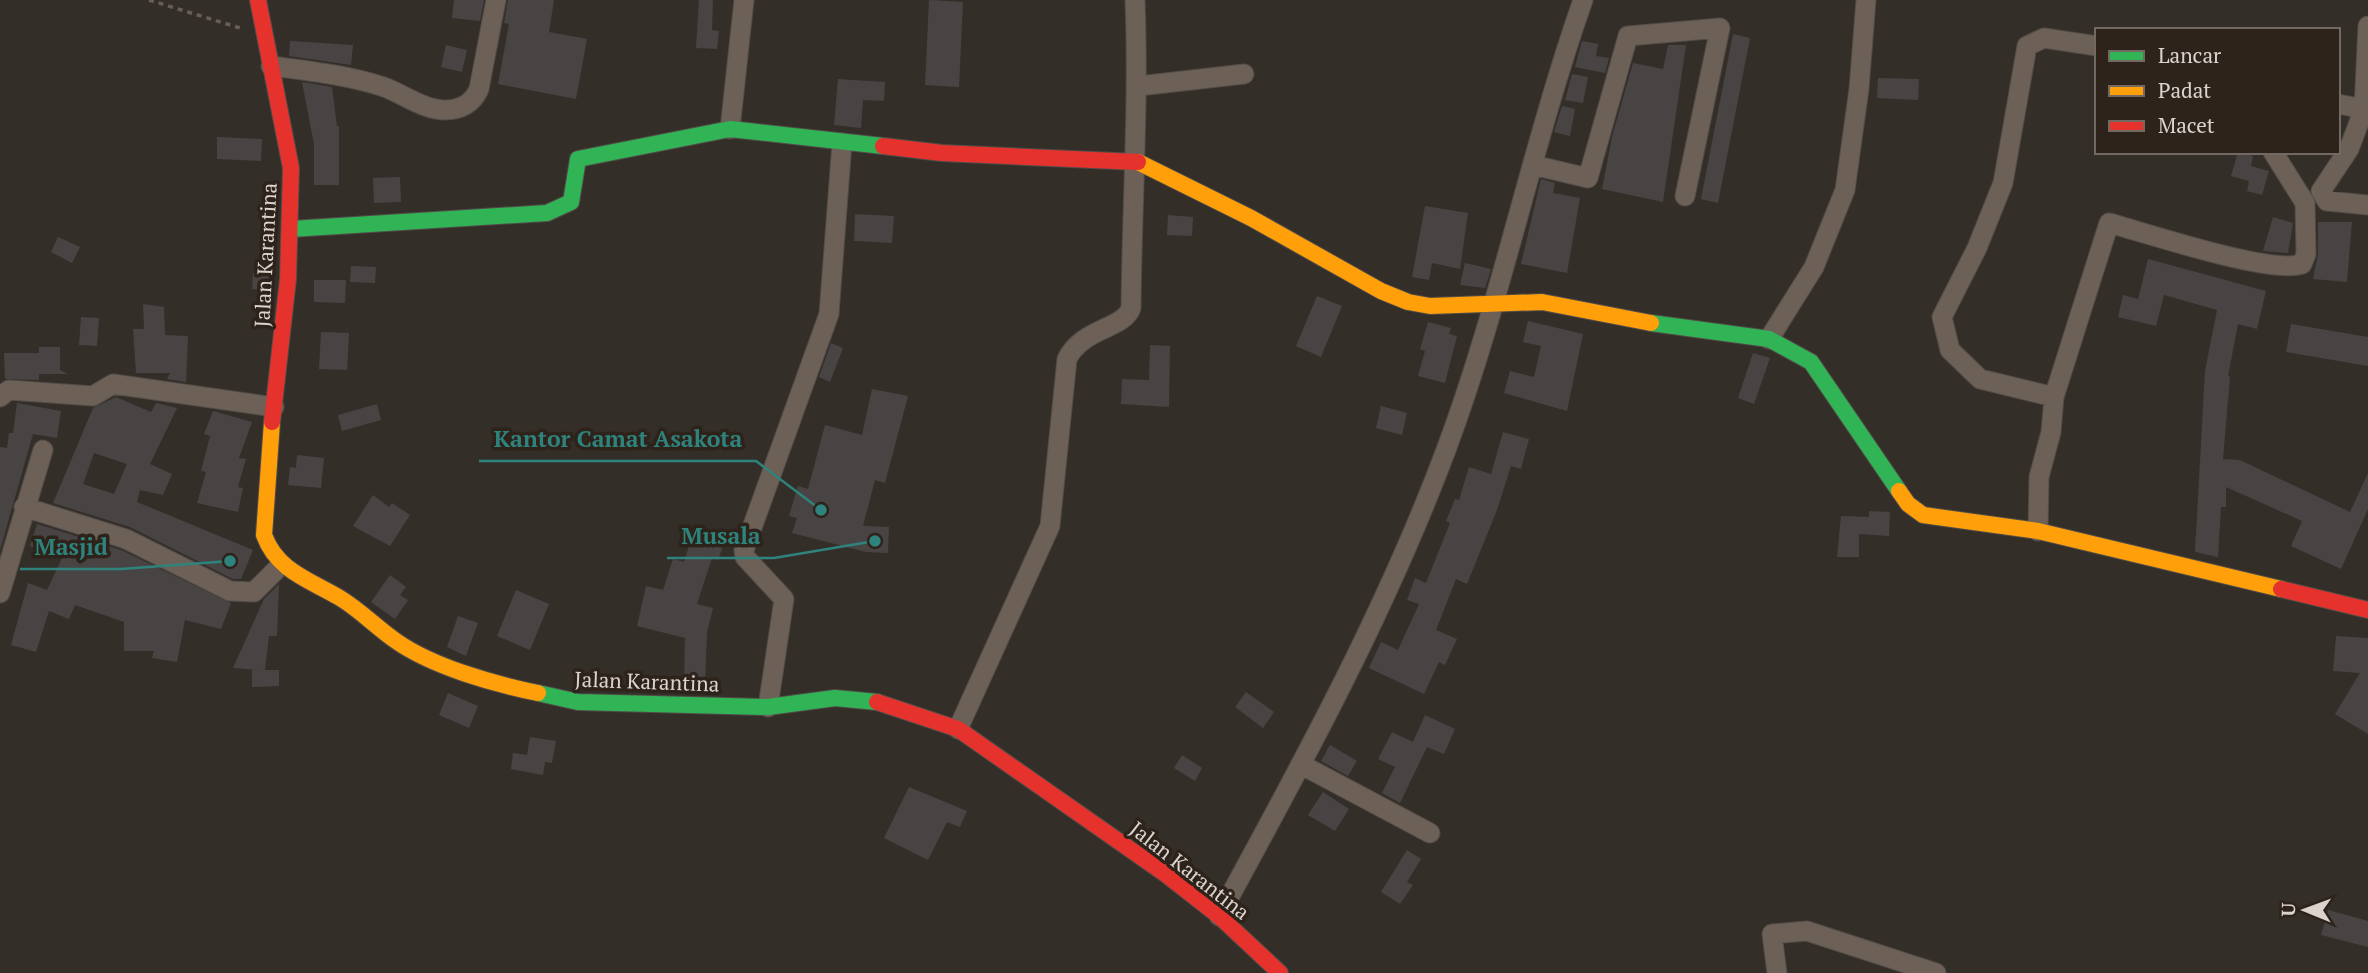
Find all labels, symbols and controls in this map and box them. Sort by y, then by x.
legend [2095,28,2340,154]
text: Lancar [2158,41,2221,69]
text: Padat [2158,76,2211,104]
text: Macet [2158,111,2215,139]
street label: Jalan Karantina [247,182,283,328]
callout: Kantor Camat Asakota [479,417,756,461]
text: Kantor Camat Asakota [494,423,742,454]
callout: Musala [667,514,774,558]
text: Musala [681,520,761,551]
callout: Masjid [20,525,121,569]
text: Masjid [34,531,108,562]
street label: Jalan Karantina [574,664,720,698]
street label: Jalan Karantina [1124,814,1256,926]
north arrow [2270,875,2340,945]
text: U [2275,902,2300,917]

